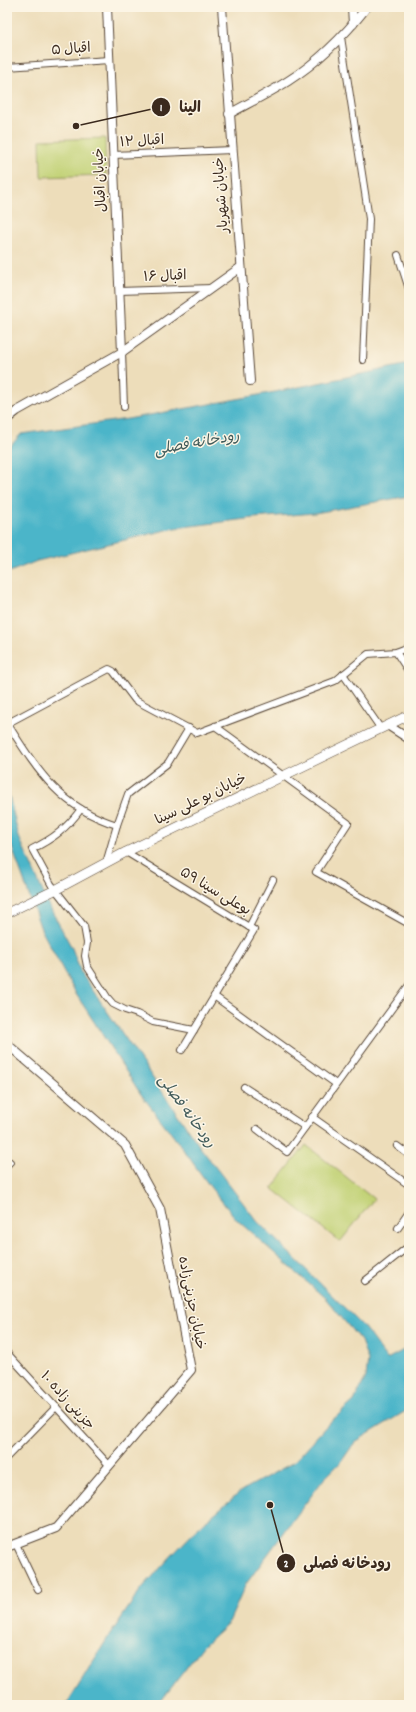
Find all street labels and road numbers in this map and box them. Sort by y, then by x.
street label: اقبال ۵ [51,39,91,61]
street label: اقبال ۱۲ [119,131,165,153]
street label: خیابان اقبال [89,147,113,213]
street label: خیابان شهریار [209,156,235,235]
street label: اقبال ۱۶ [143,266,187,288]
street label: خیابان بو علی سینا [152,769,250,831]
street label: بوعلی سینا ۵۹ [176,863,254,921]
street label: خیابان جزینی‌زاده [172,1255,210,1351]
street label: جزینی زاده ۱۰ [35,1367,99,1435]

